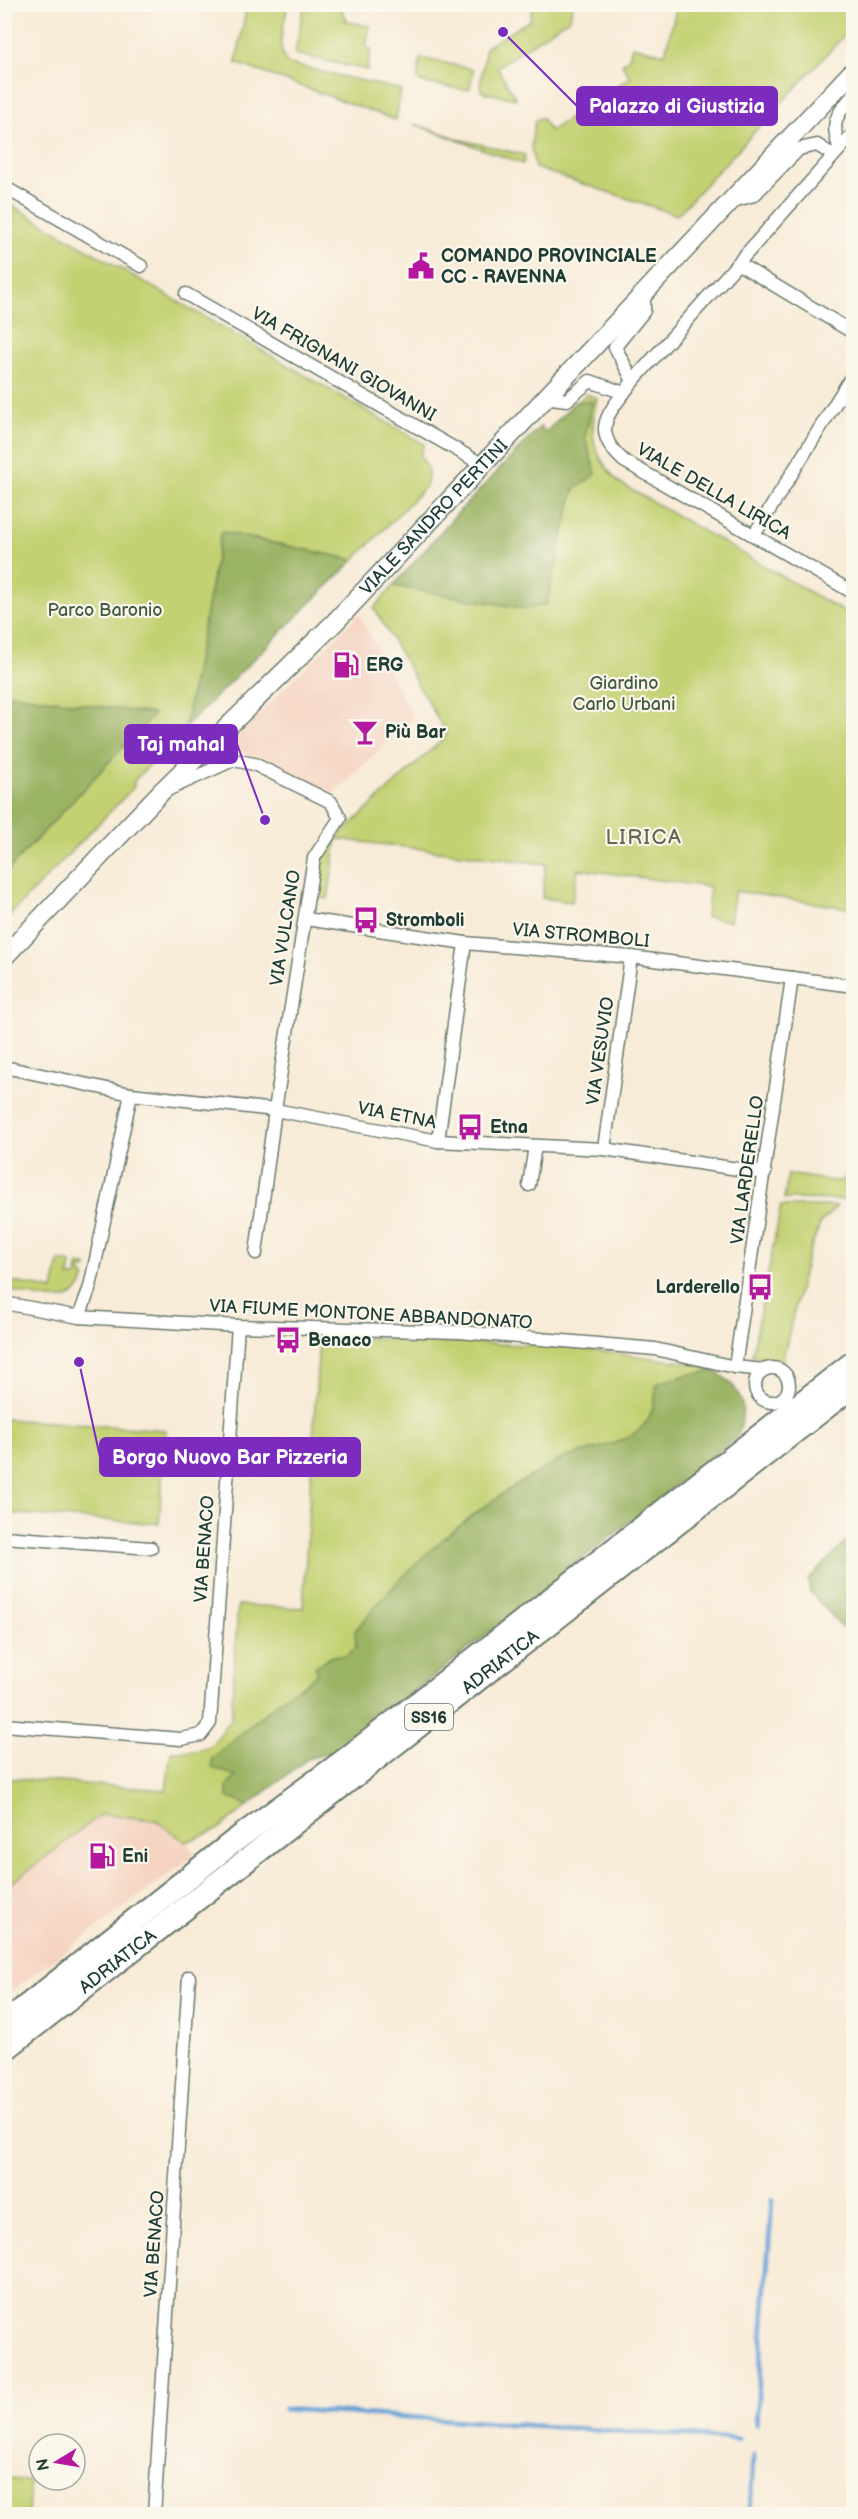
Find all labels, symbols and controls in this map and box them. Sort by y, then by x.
callout: Palazzo di Giustizia [577,87,777,125]
text: Palazzo di Giustizia [589,95,765,119]
place label: COMANDO PROVINCIALE CC - RAVENNA [441,246,657,288]
public building icon: COMANDO PROVINCIALE CC - RAVENNA [406,251,436,281]
street label: VIA FRIGNANI GIOVANNI [248,303,440,426]
street label: VIALE SANDRO PERTINI [356,435,512,600]
street label: VIALE DELLA LIRICA [633,439,795,544]
park label: Parco Baronio [47,600,163,621]
fuel station icon: ERG [331,650,361,680]
place label: ERG [366,655,403,676]
park label: Giardino Carlo Urbani [573,673,675,715]
bar icon: Più Bar [350,717,380,747]
place label: Più Bar [385,722,447,743]
callout: Taj mahal [125,725,237,763]
text: Taj mahal [137,733,225,757]
district label: LIRICA [606,825,682,850]
street label: VIA VULCANO [266,869,305,988]
bus stop icon: Stromboli [351,905,381,935]
place label: Stromboli [386,910,464,931]
street label: VIA STROMBOLI [511,919,650,952]
street label: VIA VESUVIO [582,995,619,1107]
street label: VIA LARDERELLO [727,1094,768,1246]
street label: VIA ETNA [356,1098,438,1133]
bus stop icon: Etna [455,1112,485,1142]
place label: Etna [490,1117,528,1138]
bus stop icon: Larderello [745,1272,775,1302]
place label: Larderello [656,1277,740,1298]
street label: VIA FIUME MONTONE ABBANDONATO [209,1296,533,1333]
bus stop icon: Benaco [273,1325,303,1355]
place label: Benaco [308,1330,372,1351]
callout: Borgo Nuovo Bar Pizzeria [100,1438,360,1476]
text: Borgo Nuovo Bar Pizzeria [112,1446,348,1470]
street label: VIA BENACO [190,1495,219,1603]
street label: ADRIATICA [458,1626,543,1699]
road number: SS16 [405,1704,453,1730]
fuel station icon: Eni [87,1841,117,1871]
place label: Eni [122,1846,148,1867]
street label: ADRIATICA [75,1925,160,1998]
street label: VIA BENACO [140,2190,169,2298]
north arrow [27,2432,87,2492]
text: N [33,2457,54,2472]

